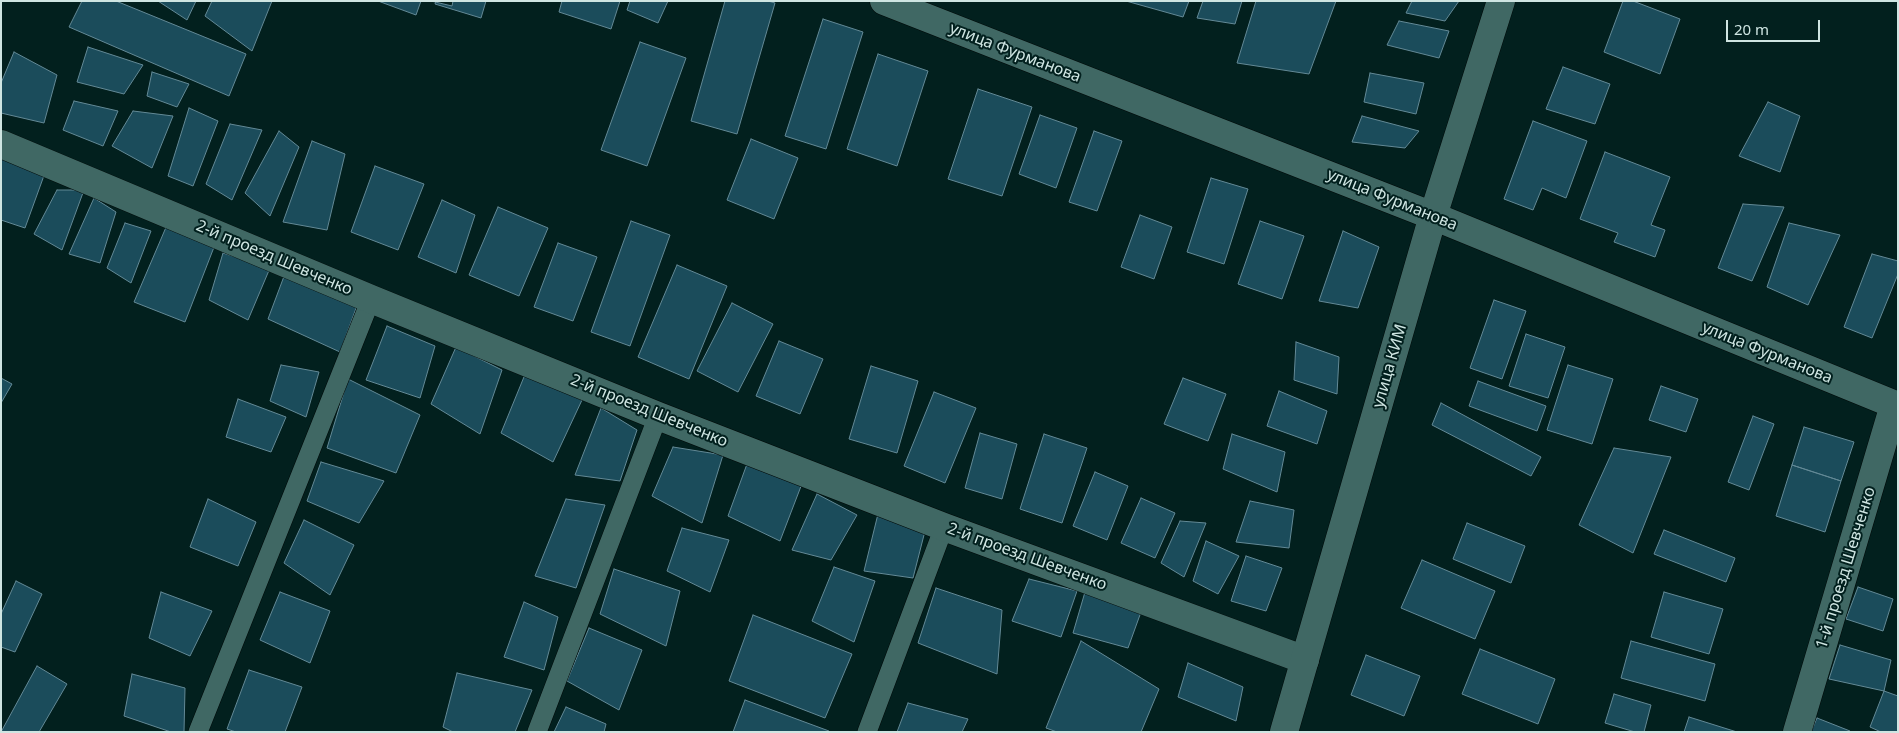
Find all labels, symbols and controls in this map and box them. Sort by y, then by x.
scale bar [1729,10,1823,42]
street label: улица Фурманова [947,19,1083,87]
text: 20 m [1734,19,1769,39]
street label: улица Фурманова [1324,165,1460,235]
street label: 2-й проезд Шевченко [193,216,355,300]
street label: улица Фурманова [1699,318,1835,388]
street label: улица КИМ [1369,322,1411,410]
street label: 2-й проезд Шевченко [568,371,730,451]
street label: 1-й проезд Шевченко [1812,485,1880,651]
street label: 2-й проезд Шевченко [945,519,1109,595]

